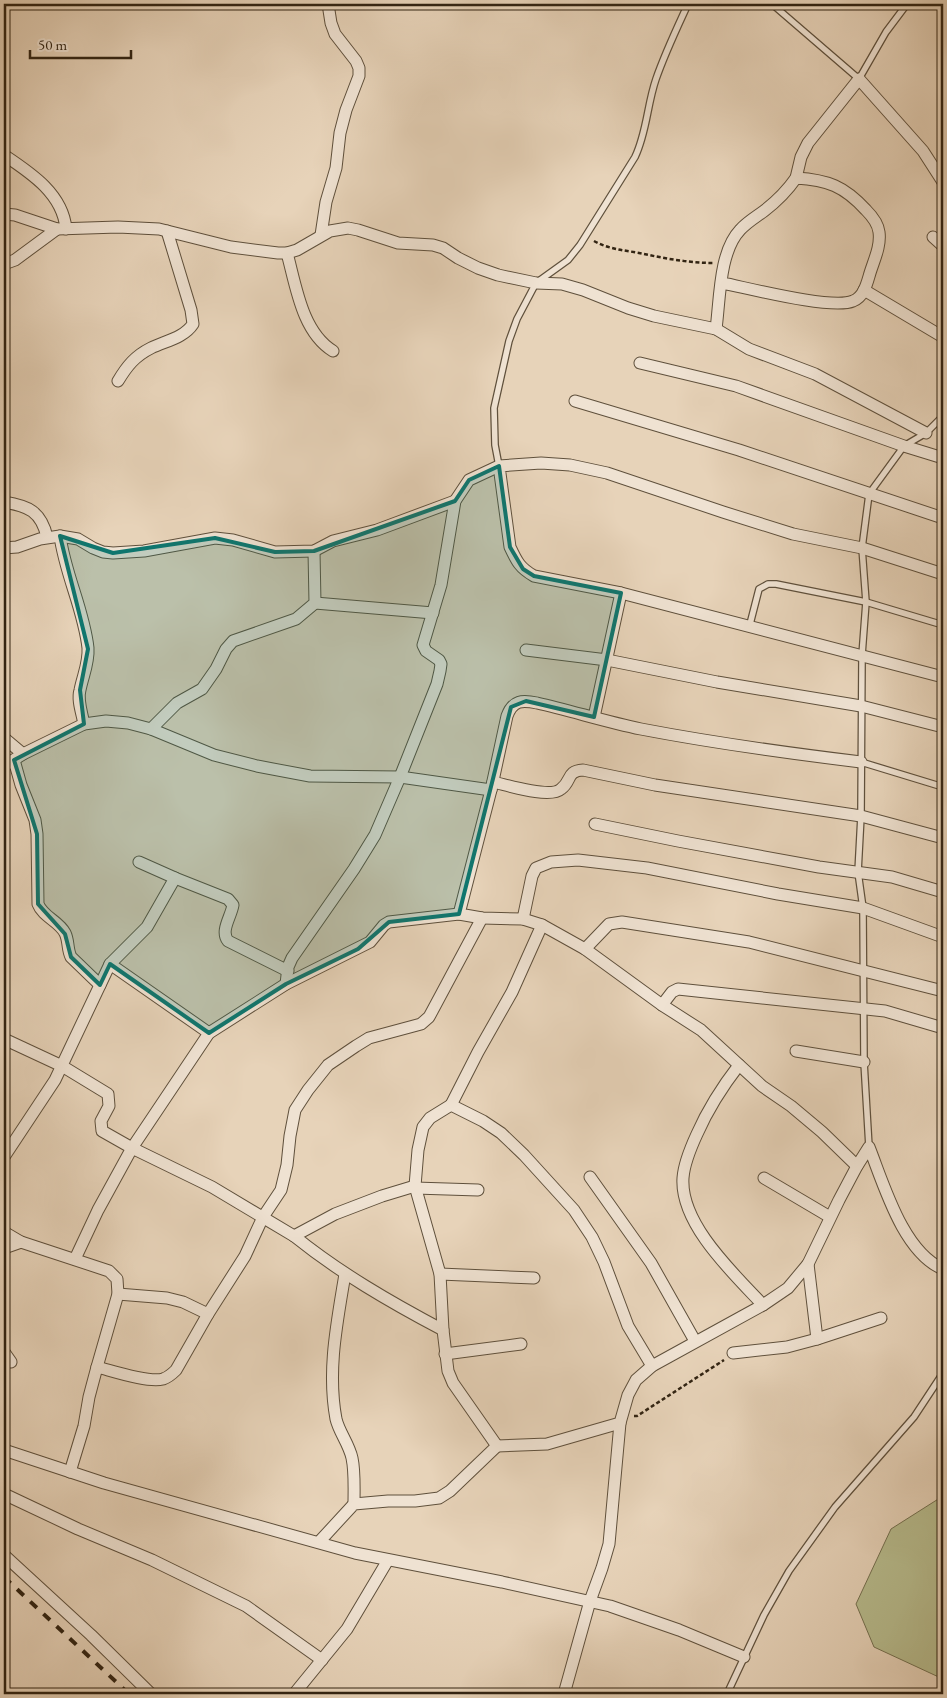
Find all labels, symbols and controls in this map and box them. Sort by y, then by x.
scale bar [30,28,131,60]
text: 50 m [38,35,67,54]

